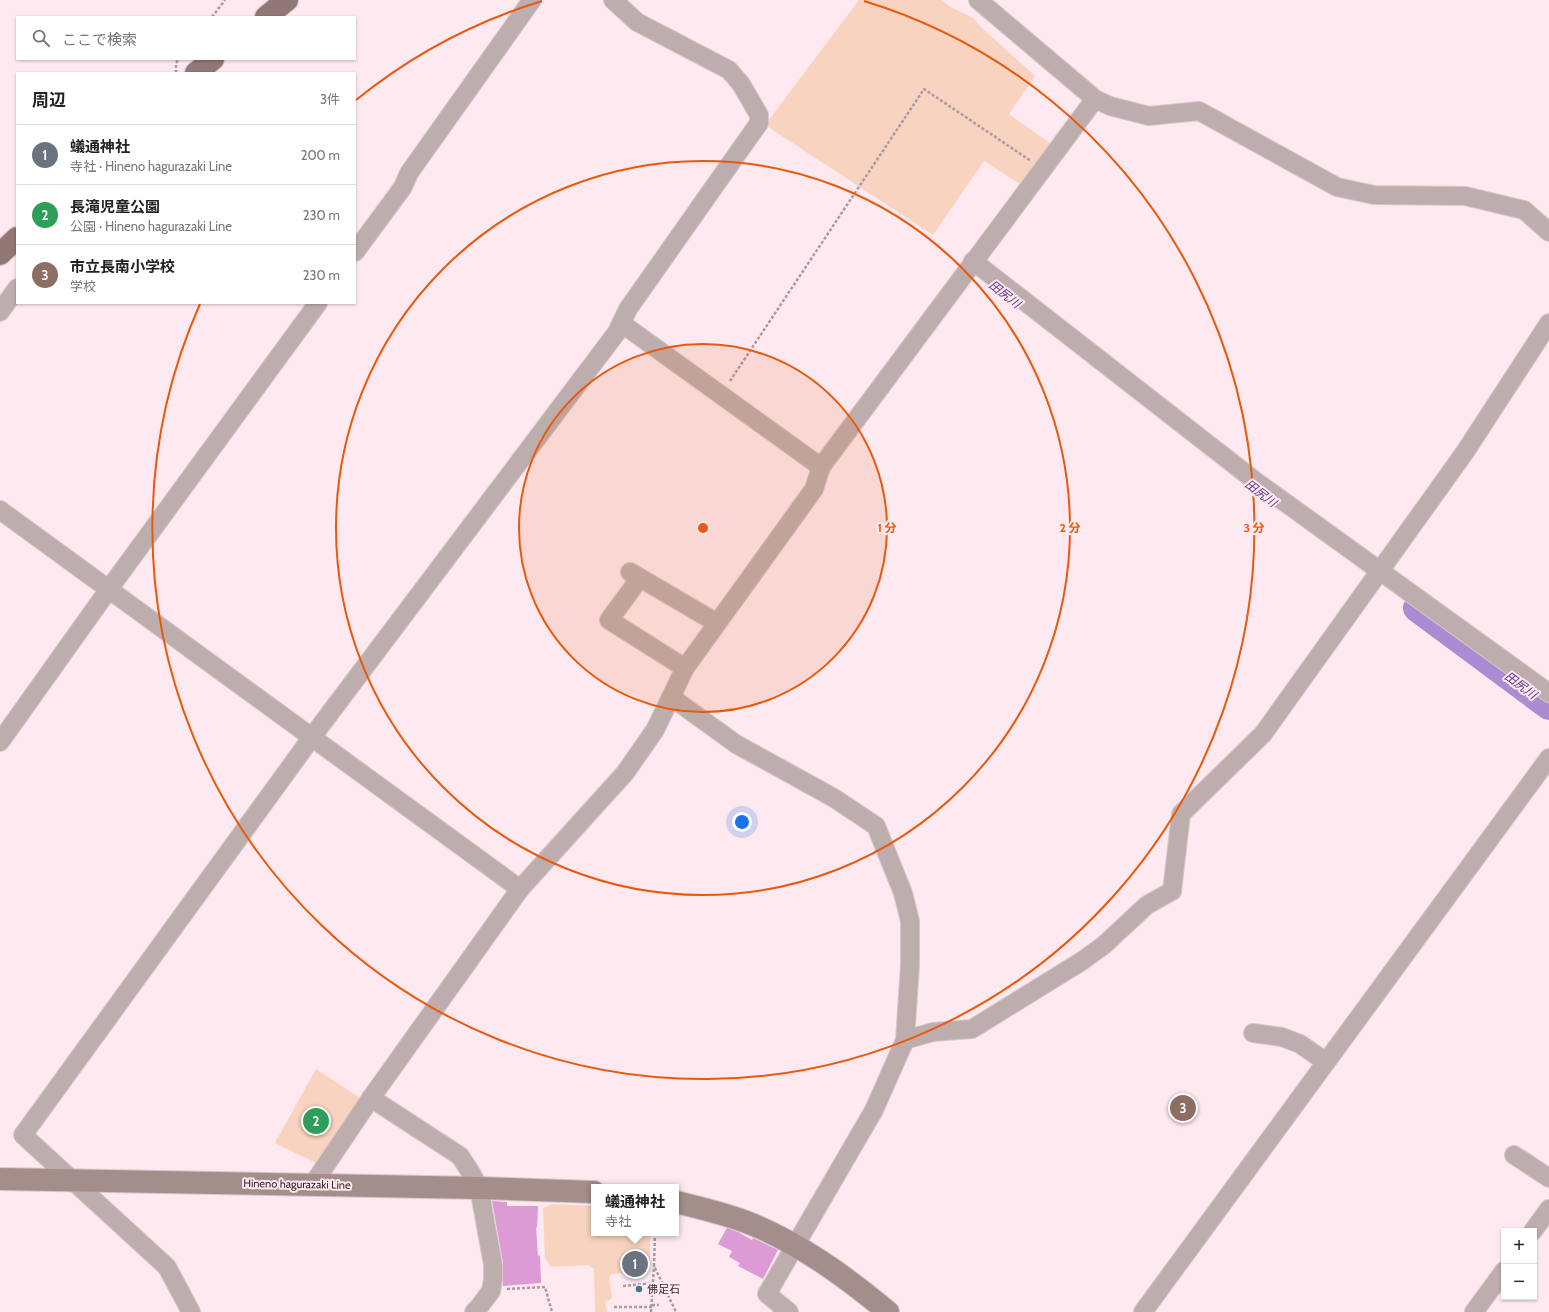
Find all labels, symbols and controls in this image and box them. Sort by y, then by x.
search box [16,16,356,60]
icon: search [30,27,52,49]
text: ここで検索 [62,31,137,49]
text: 周辺 [32,90,66,110]
text: 3件 [320,91,340,107]
text: 蟻通神社 [70,138,130,156]
text: 1 [43,147,47,163]
text: 200 m [301,147,340,163]
text: 寺社 · Hineno hagurazaki Line [70,158,232,174]
text: 長滝児童公園 [70,198,160,216]
text: 2 [42,207,48,223]
text: 230 m [303,207,340,223]
text: 公園 · Hineno hagurazaki Line [70,218,232,234]
text: 市立長南小学校 [70,258,175,276]
text: 3 [41,267,49,283]
text: 230 m [303,267,340,283]
water label: 田尻川 [986,277,1025,312]
text: 学校 [70,278,96,294]
water label: 田尻川 [1242,476,1281,511]
text: 1 分 [877,520,897,535]
text: 2 分 [1059,520,1081,535]
text: 3 分 [1243,520,1265,535]
centre of rings [696,521,710,535]
water label: 田尻川 [1502,668,1542,703]
your location [732,812,752,832]
pin: 3 [1170,1093,1196,1123]
pin: 2 [303,1106,329,1136]
street label: Hineno hagurazaki Line [243,1176,351,1192]
popup [591,1184,679,1236]
text: 蟻通神社 [605,1193,665,1211]
text: 寺社 [605,1213,631,1229]
map controls [1501,1228,1537,1300]
button: + [1501,1228,1537,1264]
pin: 1 [622,1249,648,1279]
button: − [1501,1264,1537,1300]
place label: 佛足石 [647,1282,680,1296]
marker: 佛足石 [634,1284,644,1294]

